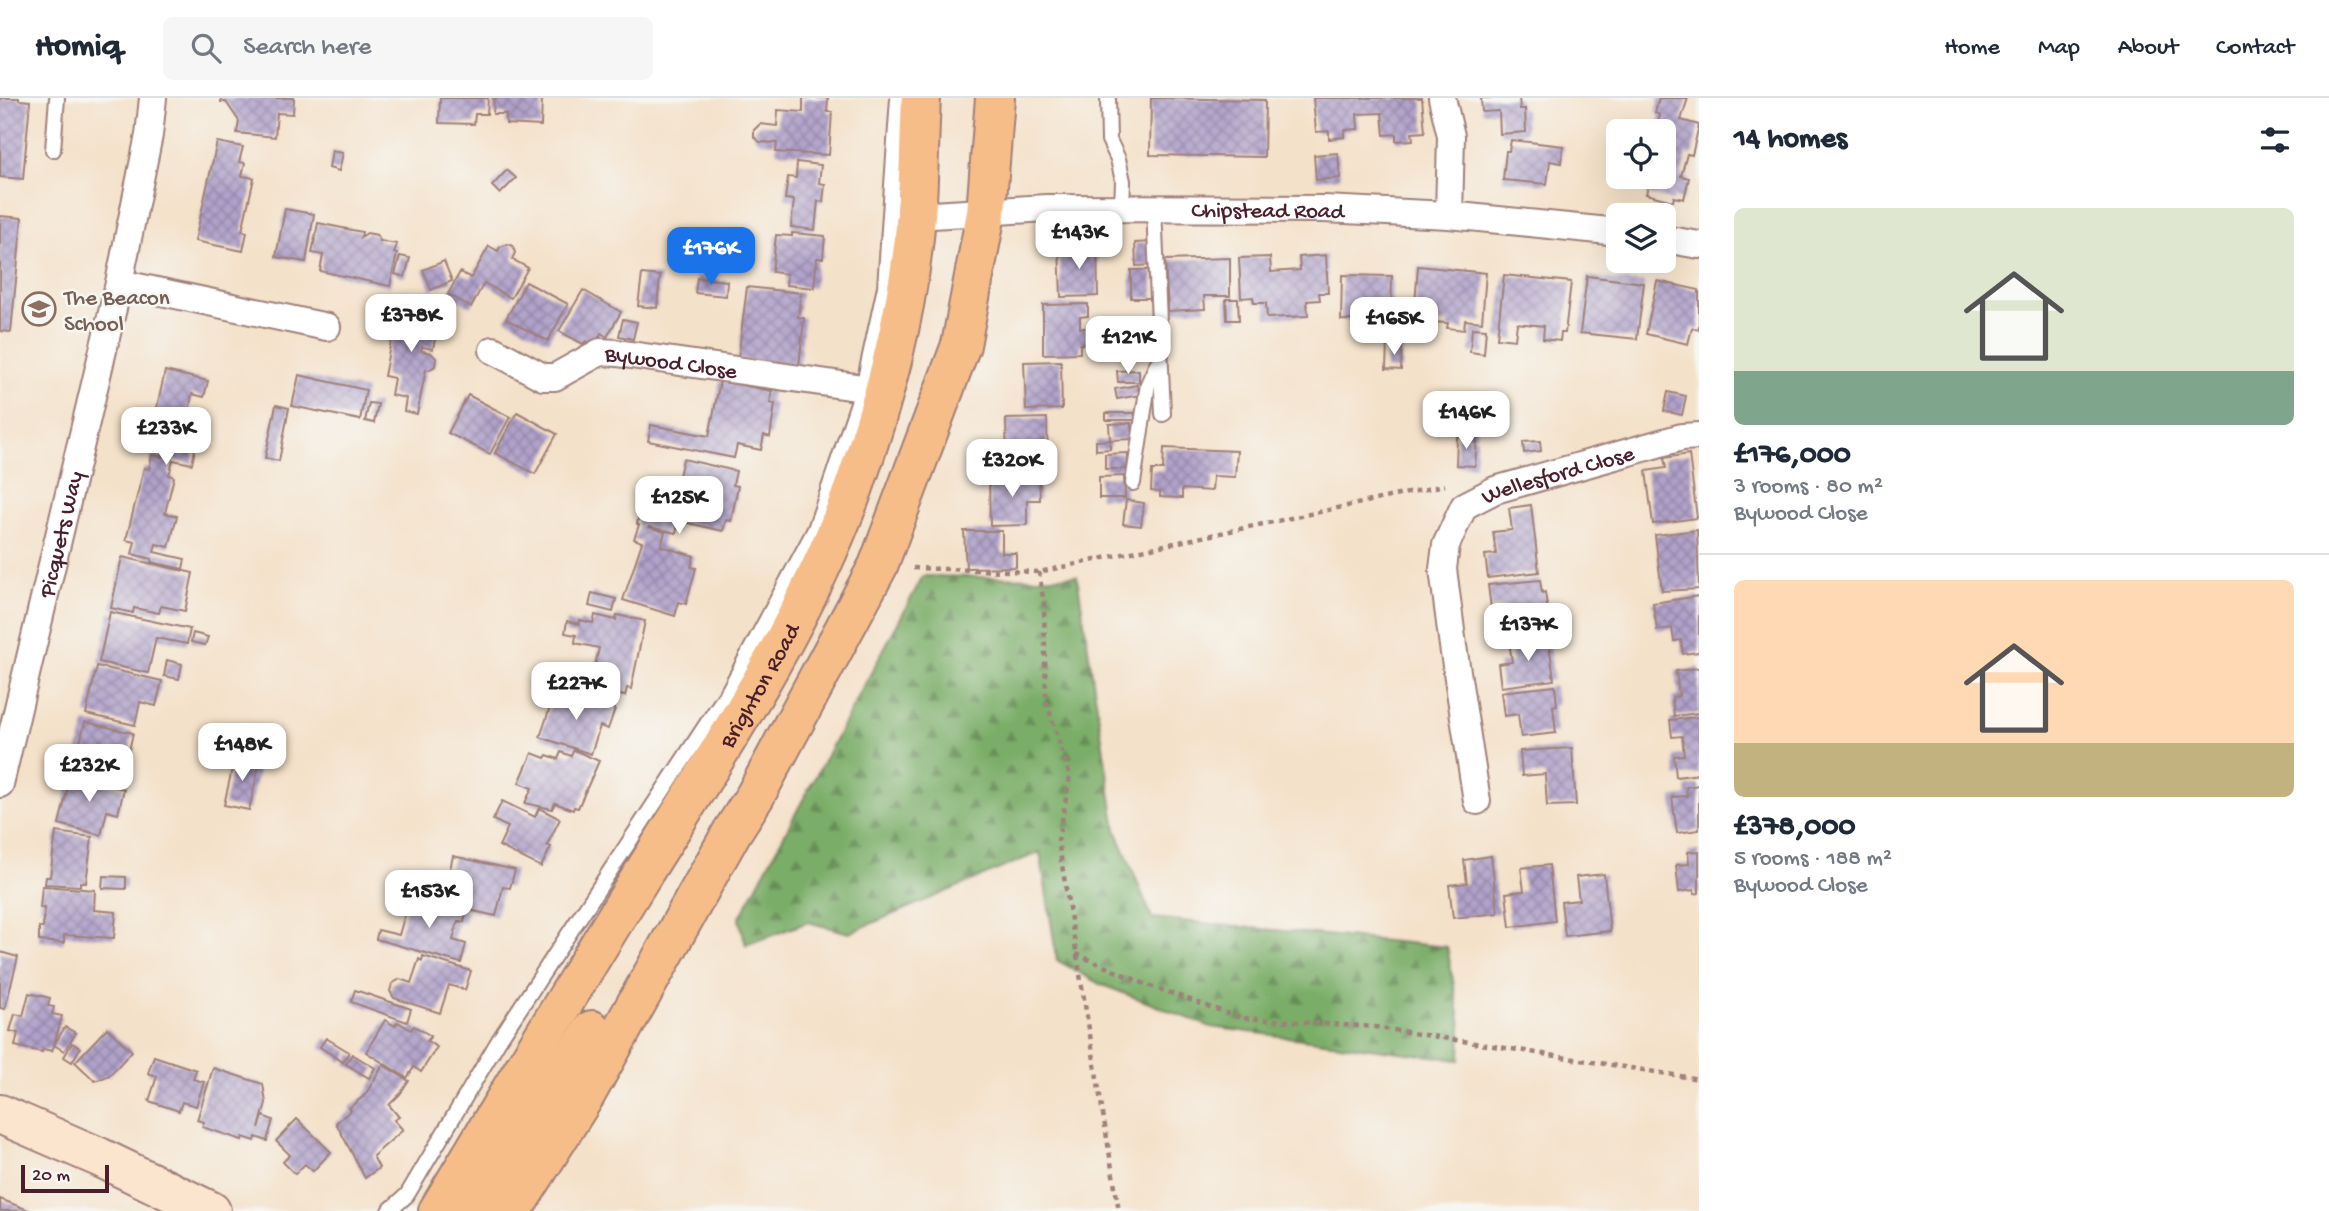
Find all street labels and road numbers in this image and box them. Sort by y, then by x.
street label: Chipstead Road [1191,199,1346,227]
street label: Bywood Close [603,342,740,387]
street label: Wellesford Close [1478,441,1639,512]
street label: Picquets Way [35,469,91,602]
street label: Brighton Road [715,619,808,754]

